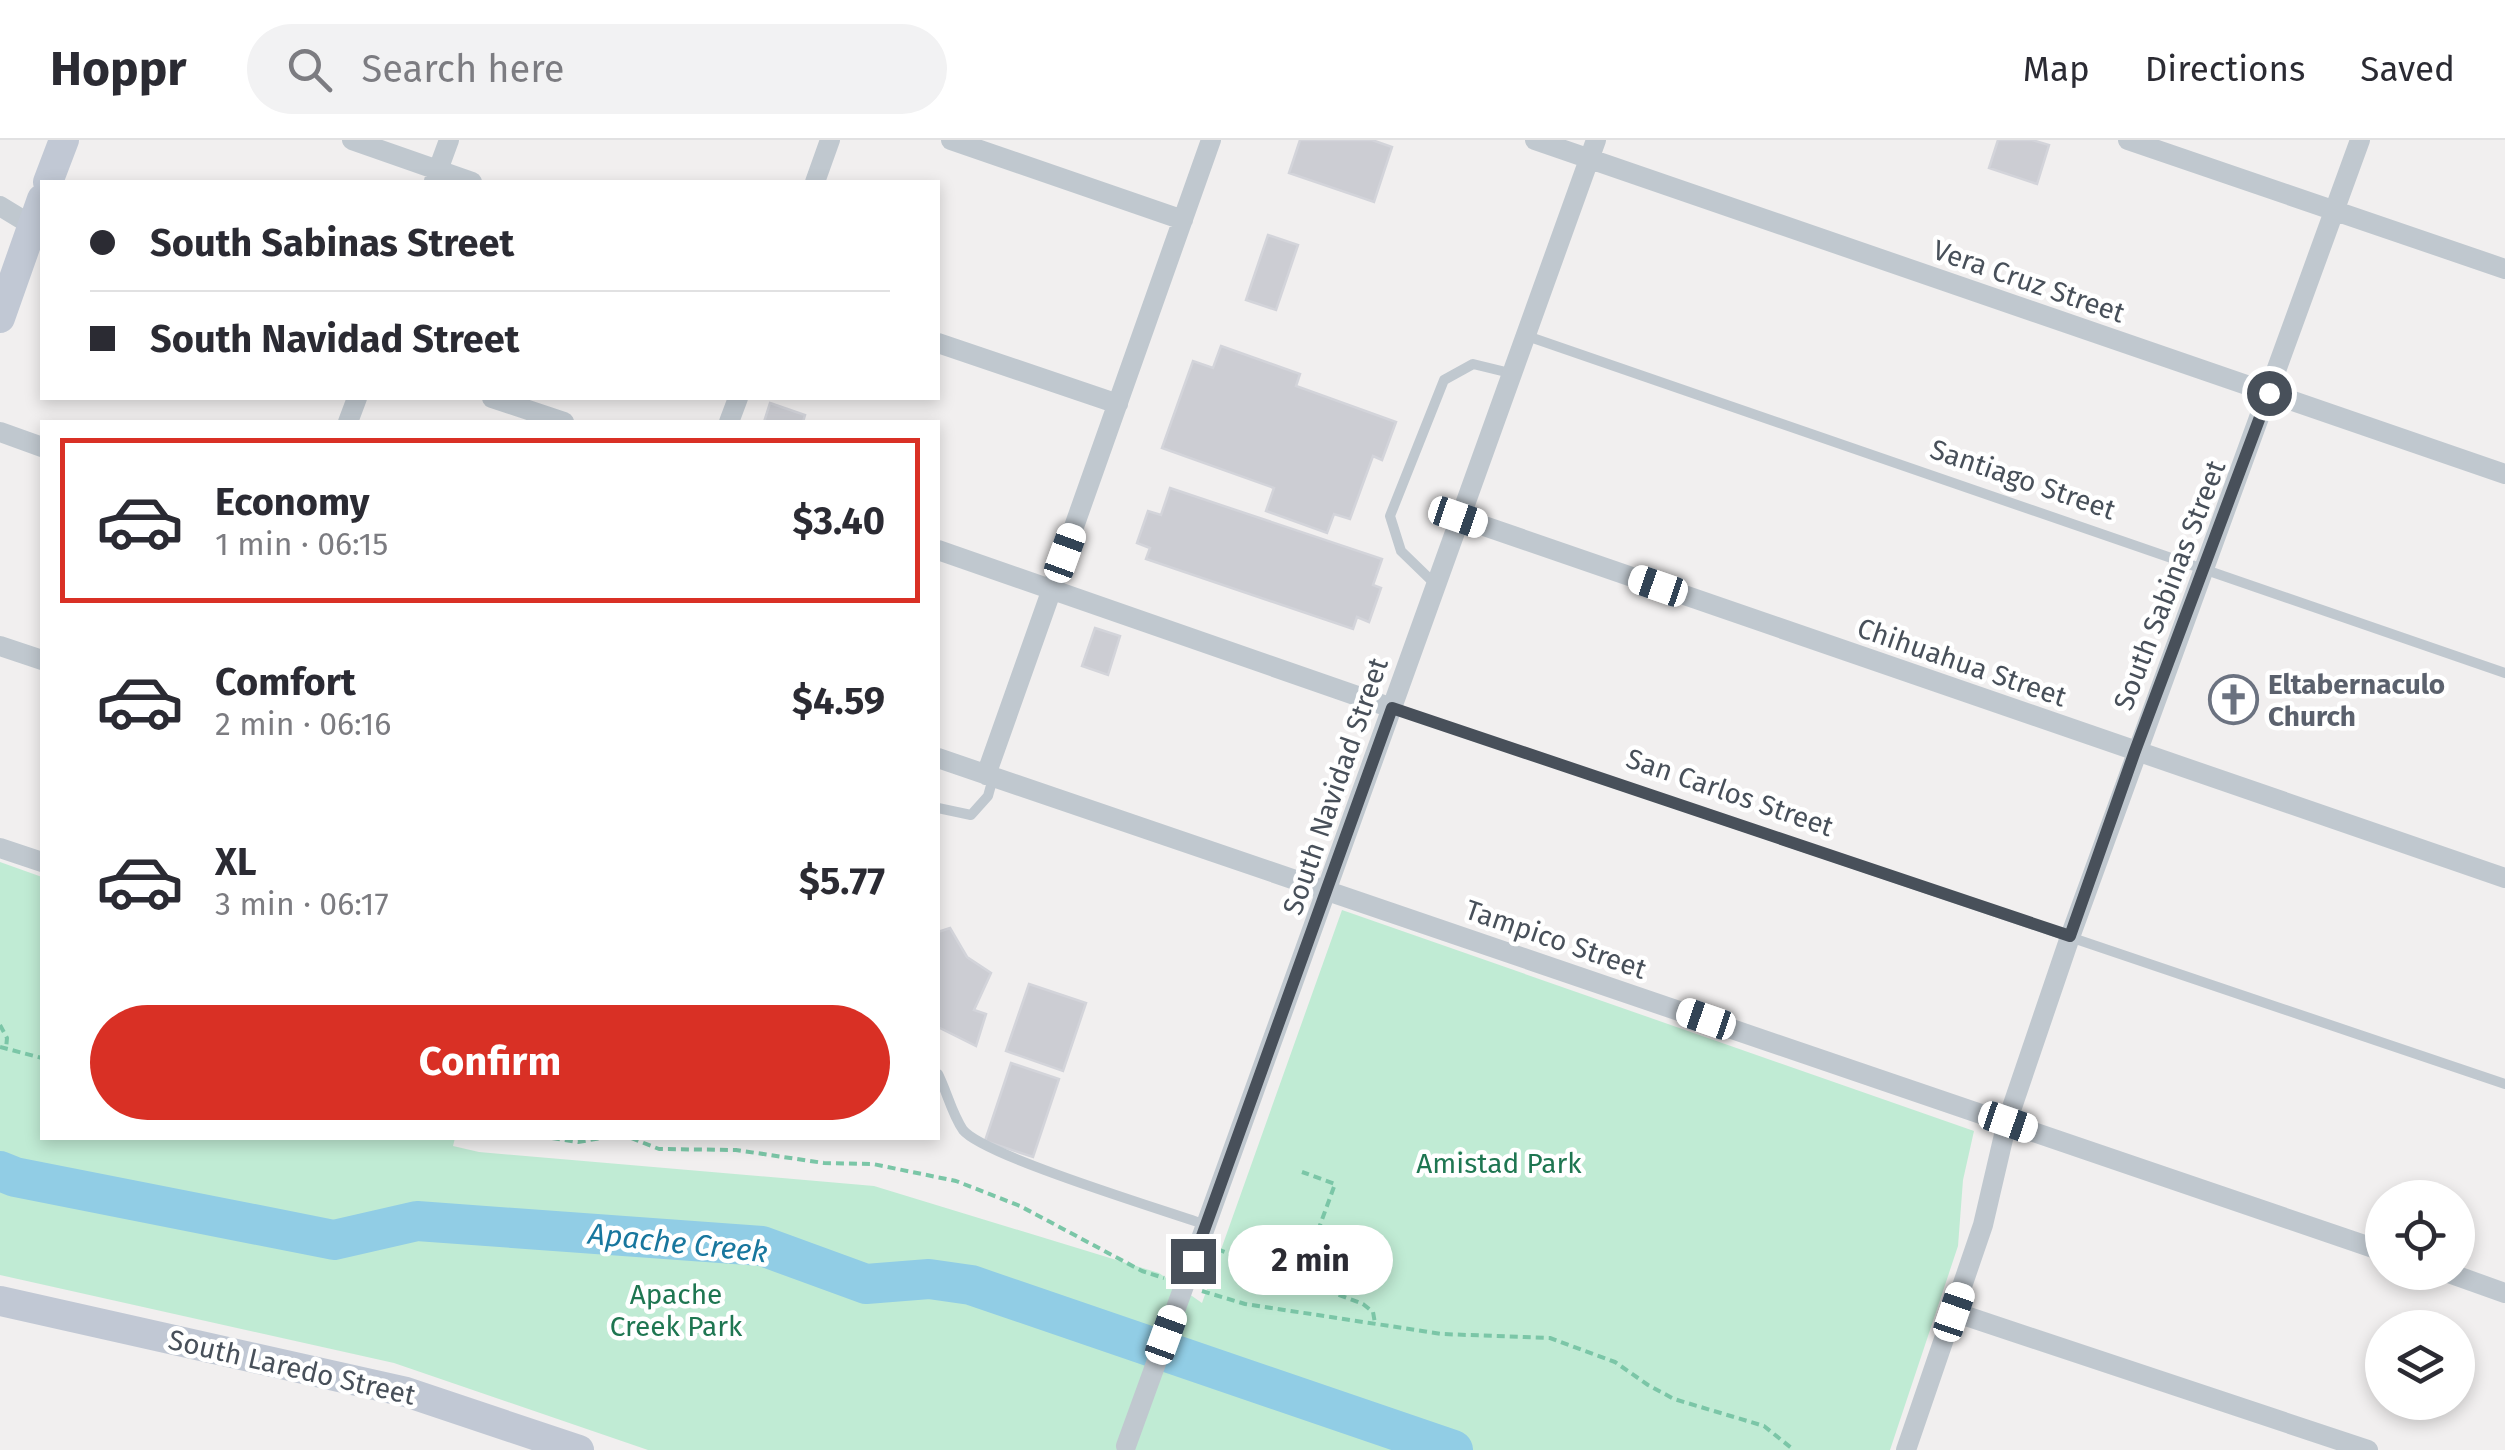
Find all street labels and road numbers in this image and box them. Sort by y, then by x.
street label: Vera Cruz Street [1929,233,2130,330]
street label: Santiago Street [1926,432,2121,527]
street label: South Sabinas Street [2107,455,2233,715]
street label: Chihuahua Street [1853,611,2072,714]
street label: South Navidad Street [1276,653,1395,919]
street label: San Carlos Street [1622,742,1838,844]
street label: Tampico Street [1461,893,1652,986]
street label: South Laredo Street [165,1323,419,1412]

